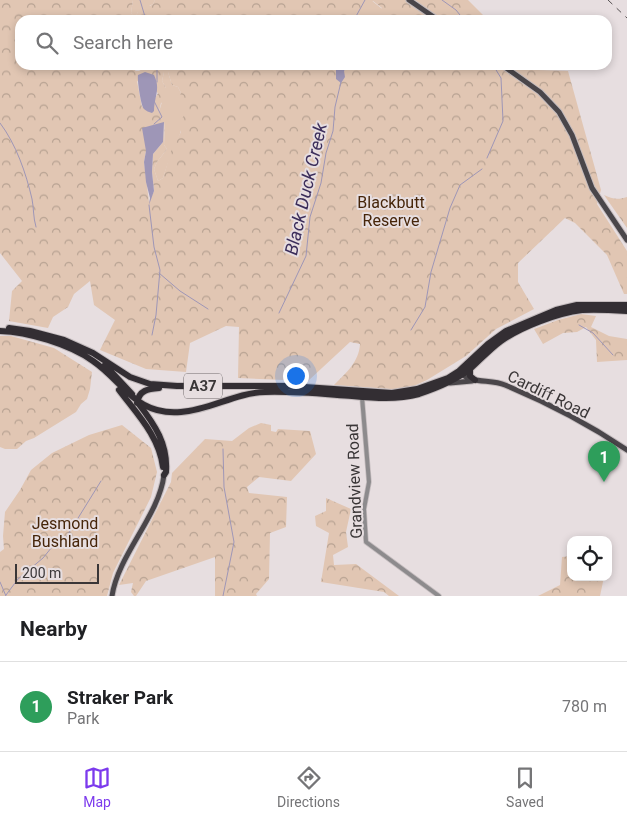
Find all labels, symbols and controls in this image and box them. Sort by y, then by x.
search box [15,15,612,70]
icon: search [33,29,61,57]
text: Search here [73,31,173,54]
water label: Black Duck Creek [280,120,331,257]
park label: Blackbutt Reserve [357,193,425,230]
your location [283,363,309,389]
street label: Cardiff Road [505,366,593,423]
road number: A37 [184,374,222,398]
street label: Grandview Road [343,423,366,539]
pin: 1 [588,441,620,482]
park label: Jesmond Bushland [32,514,98,551]
map controls [567,536,612,581]
button: locate [567,536,612,581]
scale bar [15,561,99,584]
text: 200 m [22,565,61,581]
text: Nearby [20,617,87,641]
text: Straker Park [67,686,173,709]
text: 1 [31,697,41,716]
text: 780 m [562,697,607,716]
text: Park [67,709,99,728]
tab: Map [83,764,111,810]
tab: Directions [277,764,340,810]
tab: Saved [506,764,544,810]

